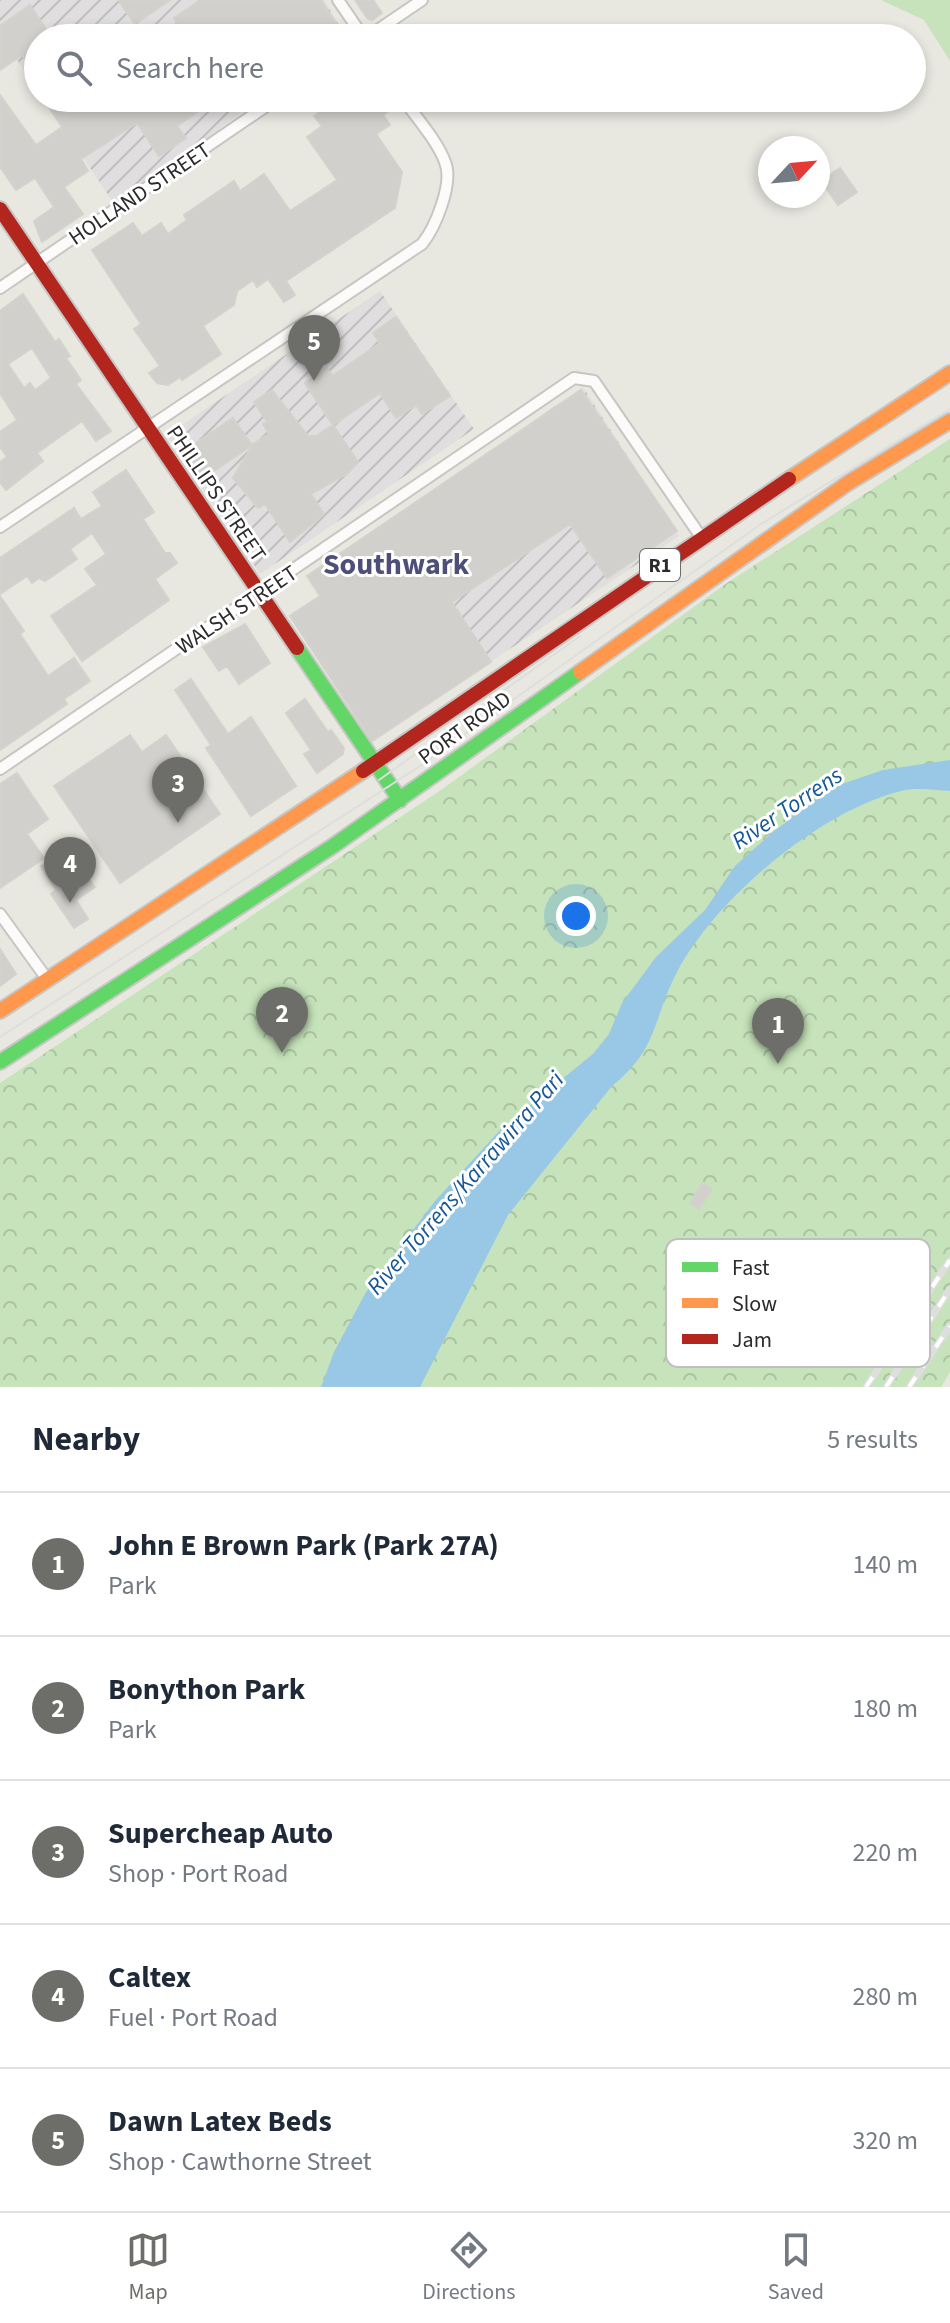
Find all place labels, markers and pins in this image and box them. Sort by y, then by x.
pin: 5 [288,315,340,381]
pin: 3 [152,757,204,823]
pin: 4 [44,837,96,903]
pin: 2 [256,987,308,1053]
pin: 1 [752,998,804,1064]

